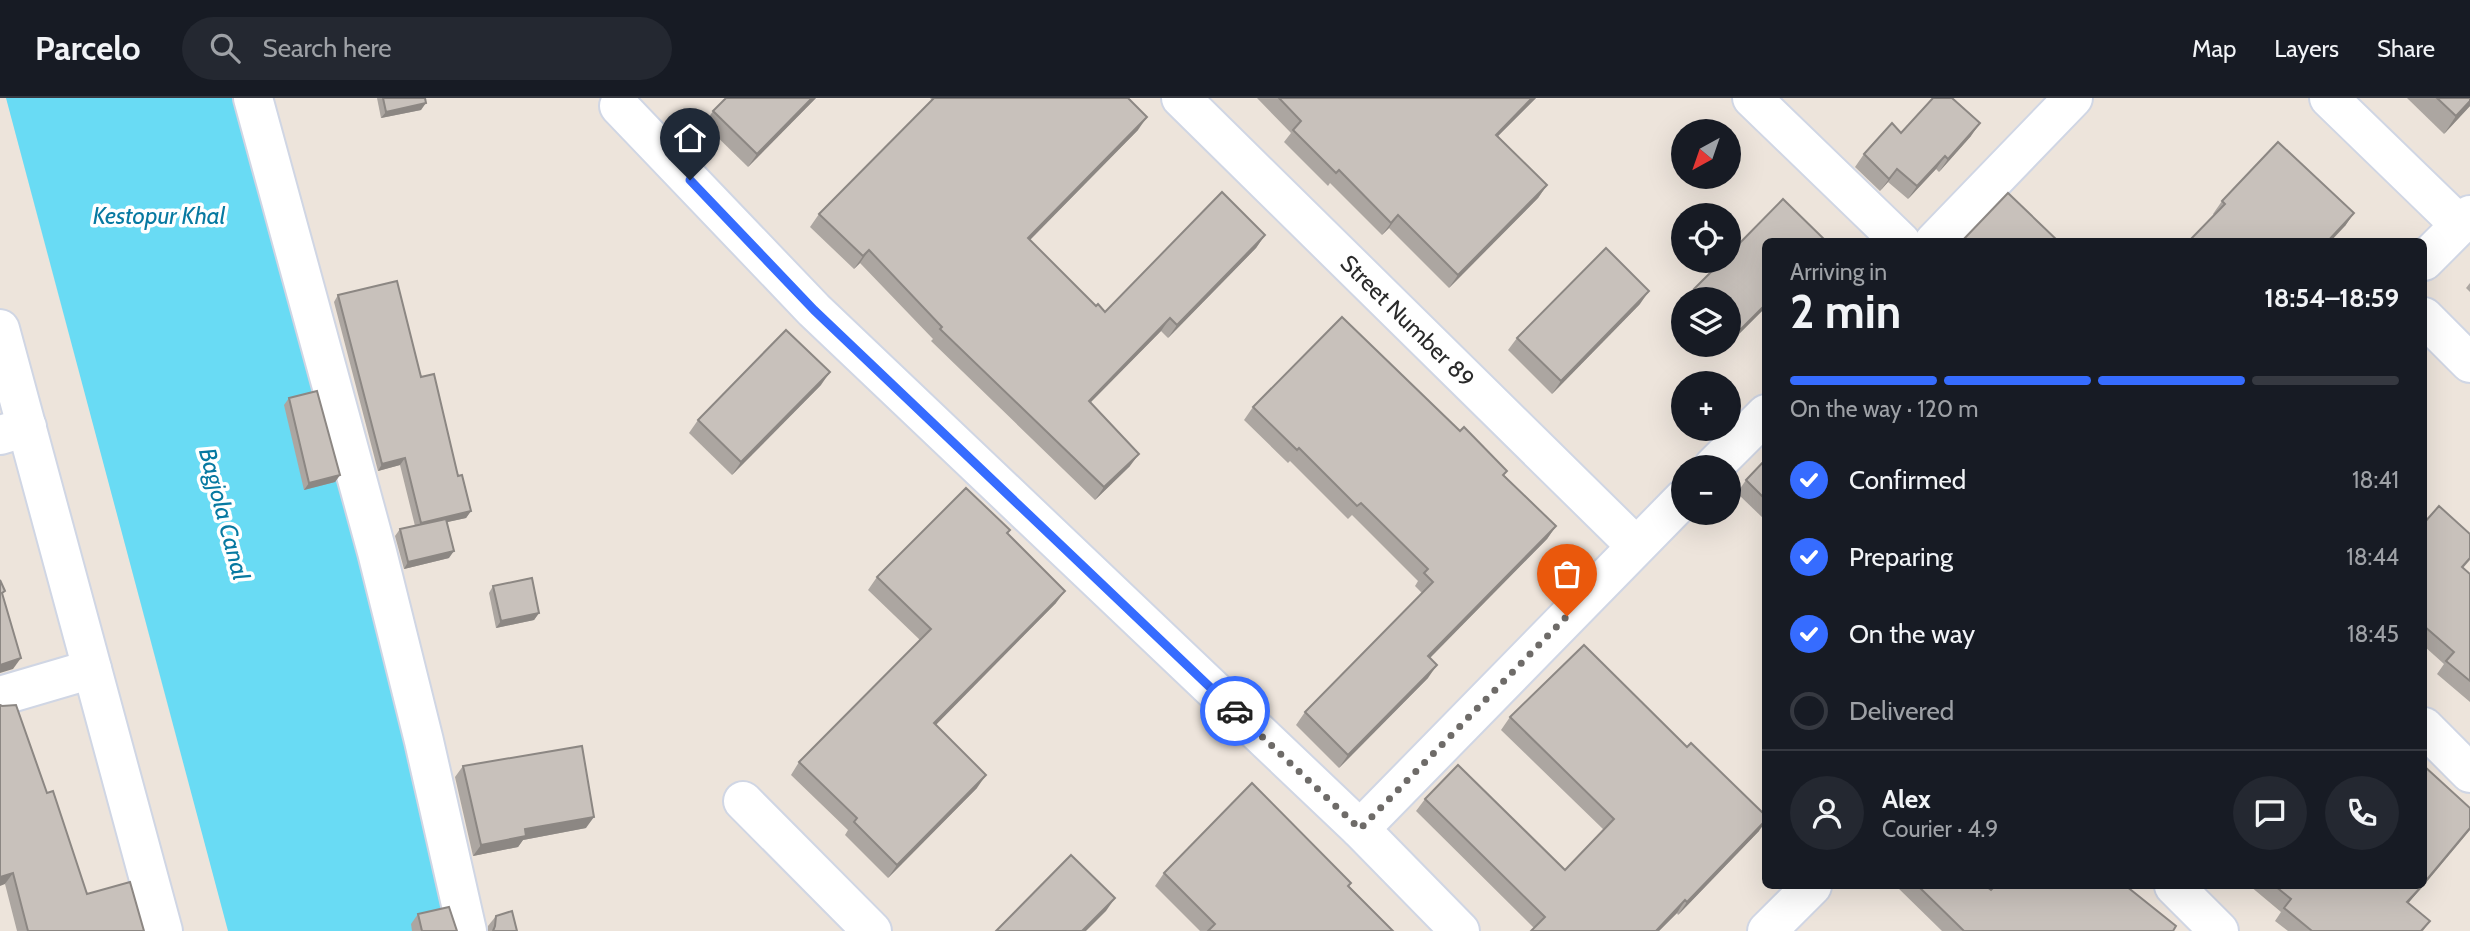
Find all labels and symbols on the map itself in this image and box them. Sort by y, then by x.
pin [660,108,720,180]
north arrow [1671,119,1741,189]
water label: Kestopur Khal [93,201,226,230]
street label: Street Number 89 [1335,249,1480,393]
water label: Bagjola Canal [193,444,256,584]
pin [1537,544,1597,616]
courier [1200,676,1270,746]

